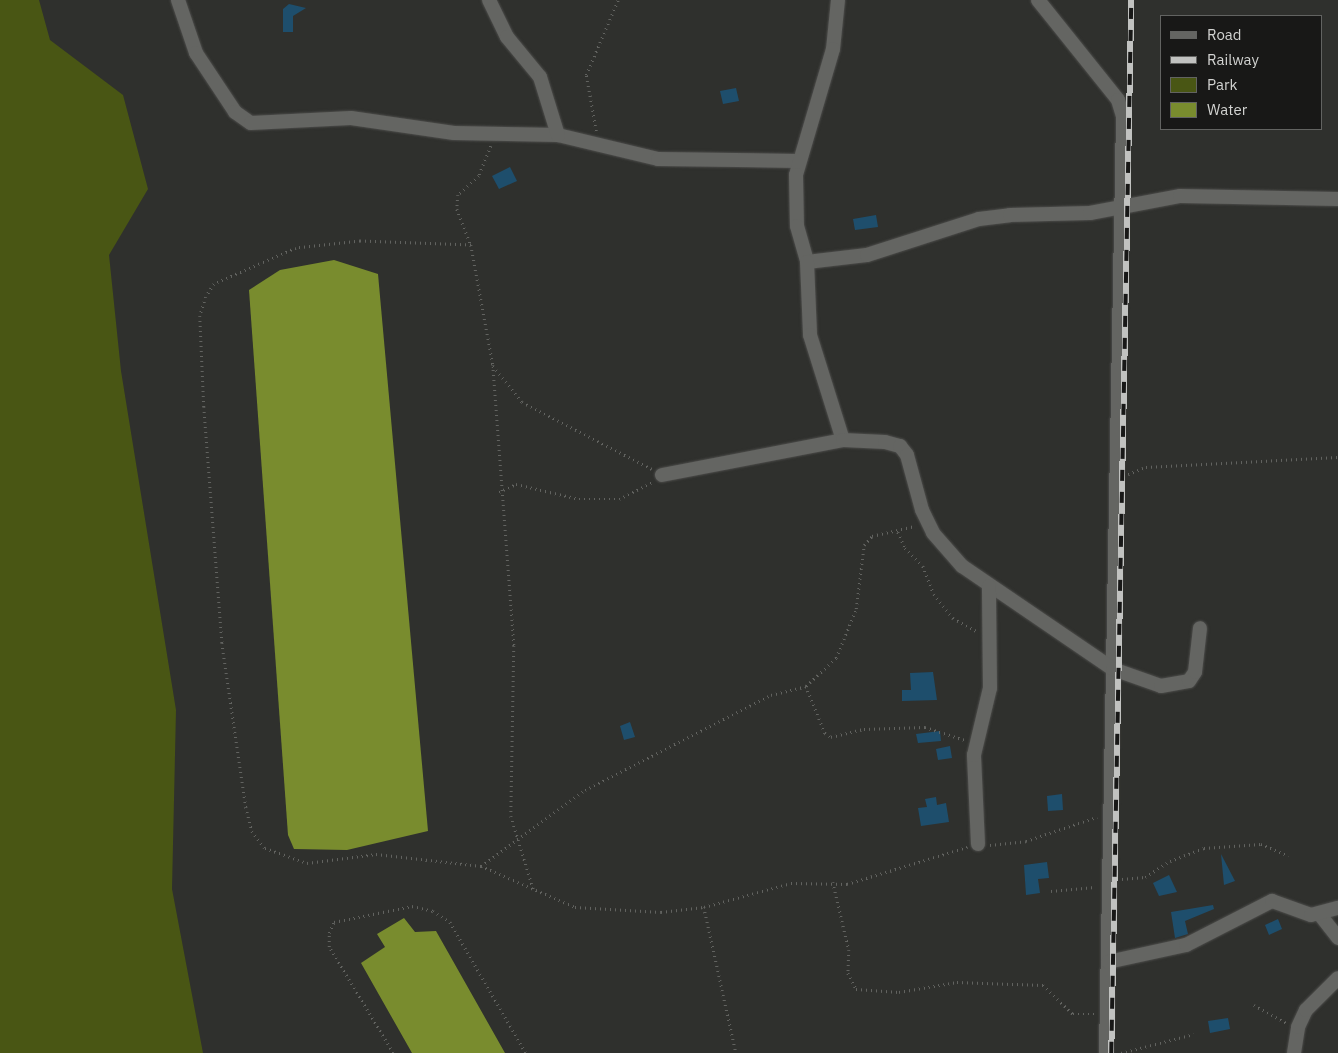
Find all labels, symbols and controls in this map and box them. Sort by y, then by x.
legend [1160,15,1323,130]
text: Road [1207,25,1242,44]
text: Railway [1207,50,1259,69]
text: Park [1207,75,1237,94]
text: Water [1207,100,1247,119]

